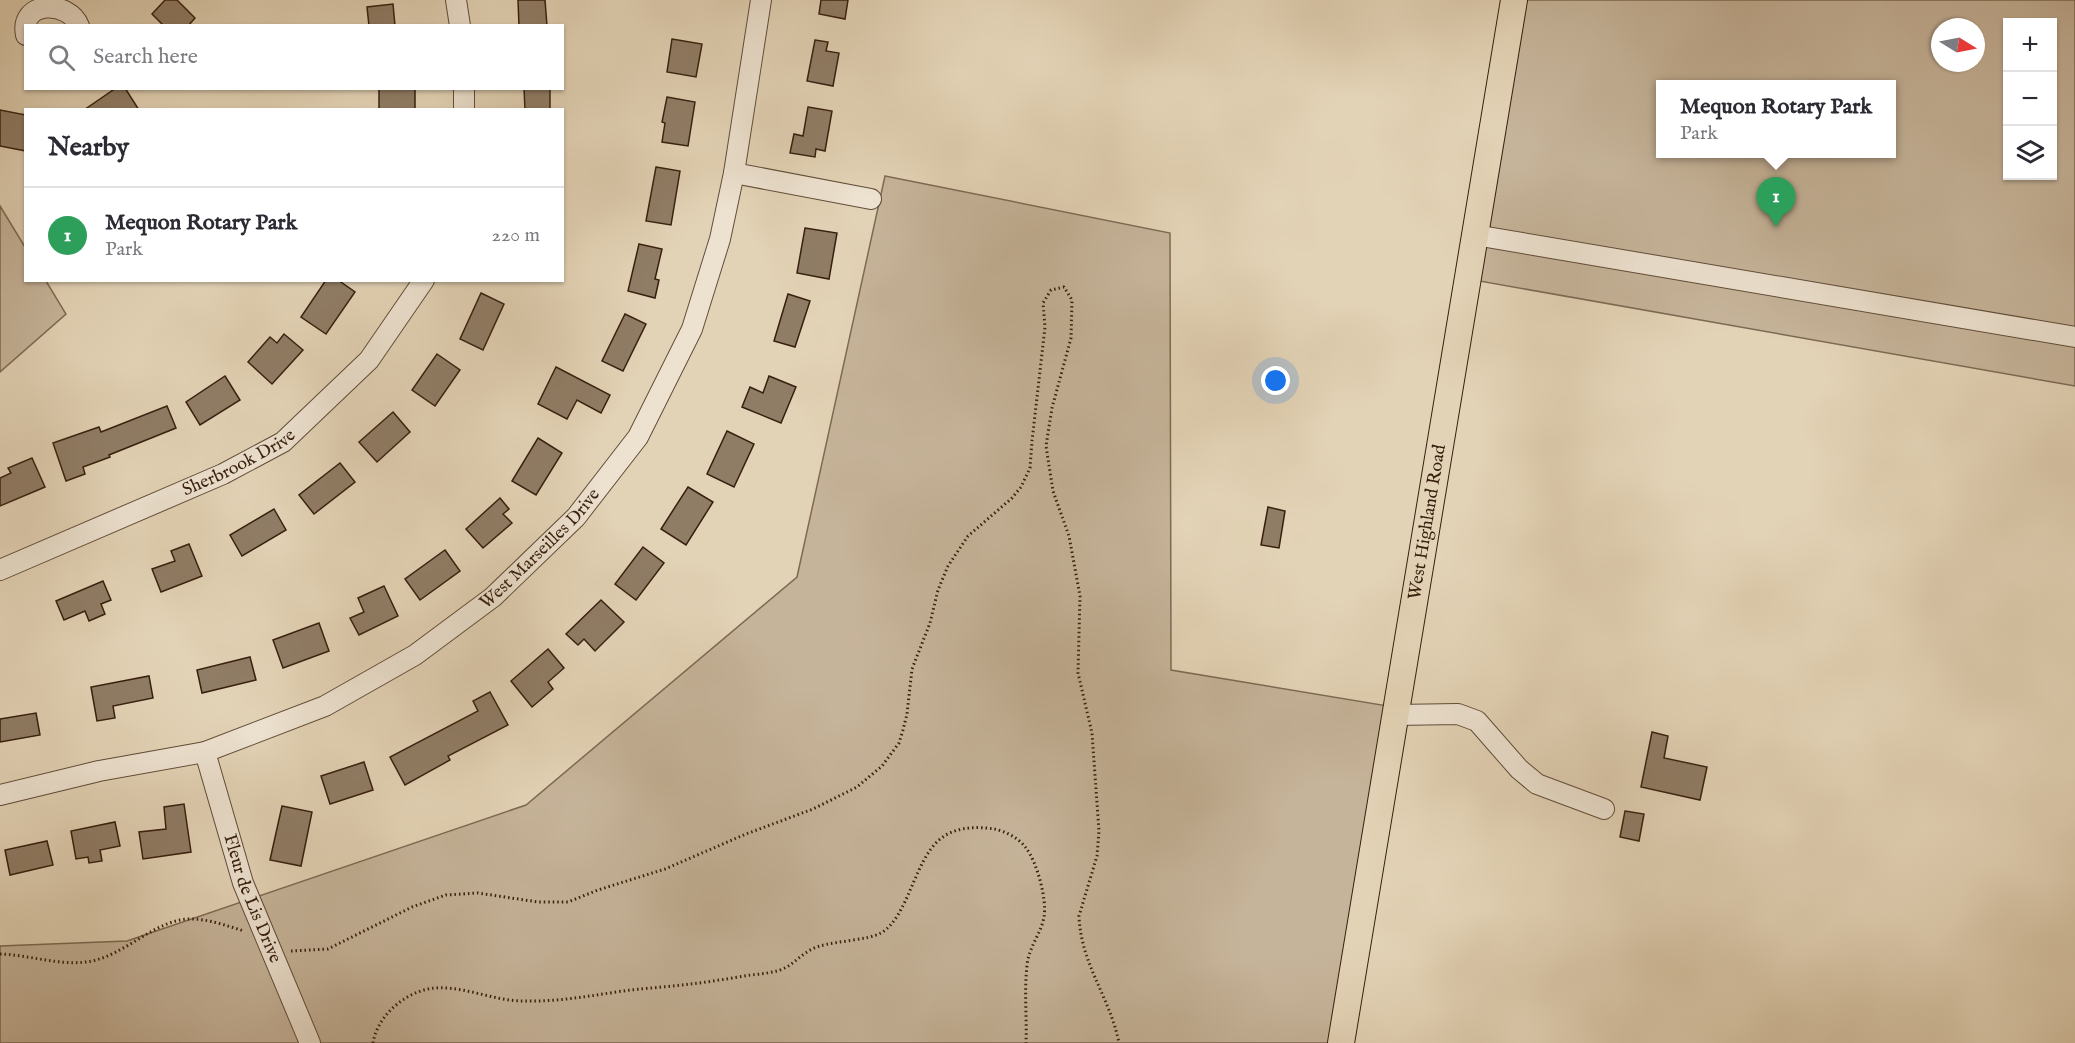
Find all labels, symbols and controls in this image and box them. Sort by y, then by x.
north arrow [1931,18,1985,72]
map controls [2003,18,2057,180]
button: + [2003,18,2057,72]
search box [24,24,564,90]
icon: search [45,41,78,74]
text: Search here [93,43,198,71]
button: − [2003,72,2057,126]
popup [1656,80,1896,158]
text: Mequon Rotary Park [1680,93,1872,121]
text: Park [1680,121,1718,146]
button: layers [2003,126,2057,180]
text: Nearby [48,131,129,164]
pin: 1 [1756,178,1796,227]
text: Mequon Rotary Park [105,209,297,237]
text: 1 [64,223,71,248]
text: 220 m [492,223,540,248]
text: Park [105,237,143,262]
your location [1261,366,1290,395]
street label: Sherbrook Drive [179,424,301,502]
street label: West Highland Road [1403,442,1452,602]
street label: West Marseilles Drive [475,484,605,614]
street label: Fleur de Lis Drive [218,831,287,966]

